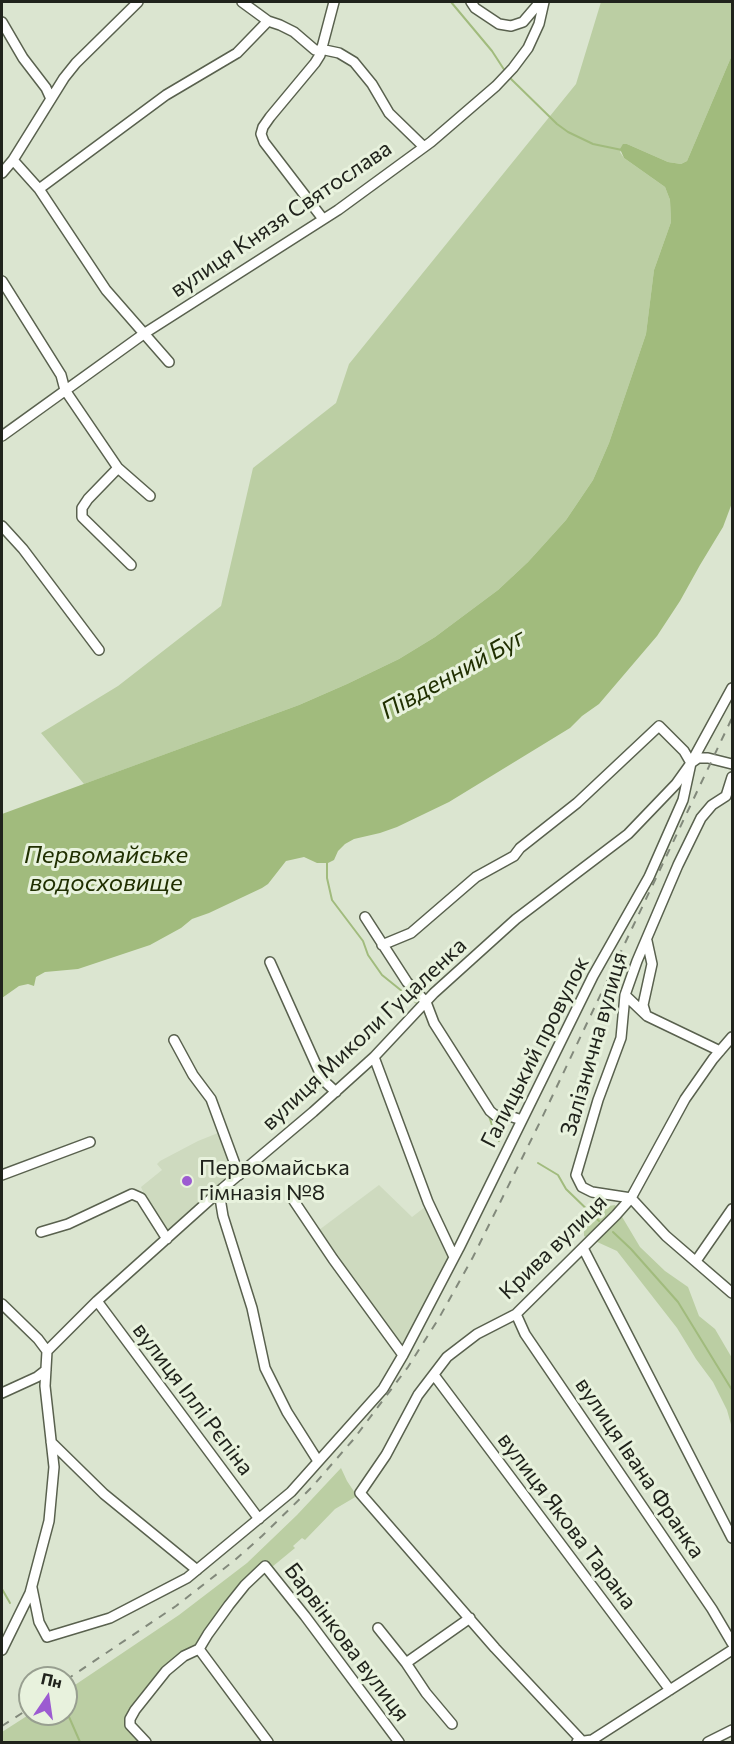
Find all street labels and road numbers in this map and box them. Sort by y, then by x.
street label: вулиця Князя Святослава [165,135,397,303]
street label: вулиця Миколи Гуцаленка [256,932,472,1136]
street label: Залізнична вулиця [555,949,633,1139]
street label: Галицький провулок [475,952,595,1152]
street label: Крива вулиця [494,1189,612,1305]
street label: вулиця Іллі Рєпіна [127,1318,259,1480]
street label: вулиця Івана Франка [570,1373,710,1563]
street label: вулиця Якова Тарана [492,1427,642,1615]
street label: Барвінкова вулиця [279,1558,415,1726]

